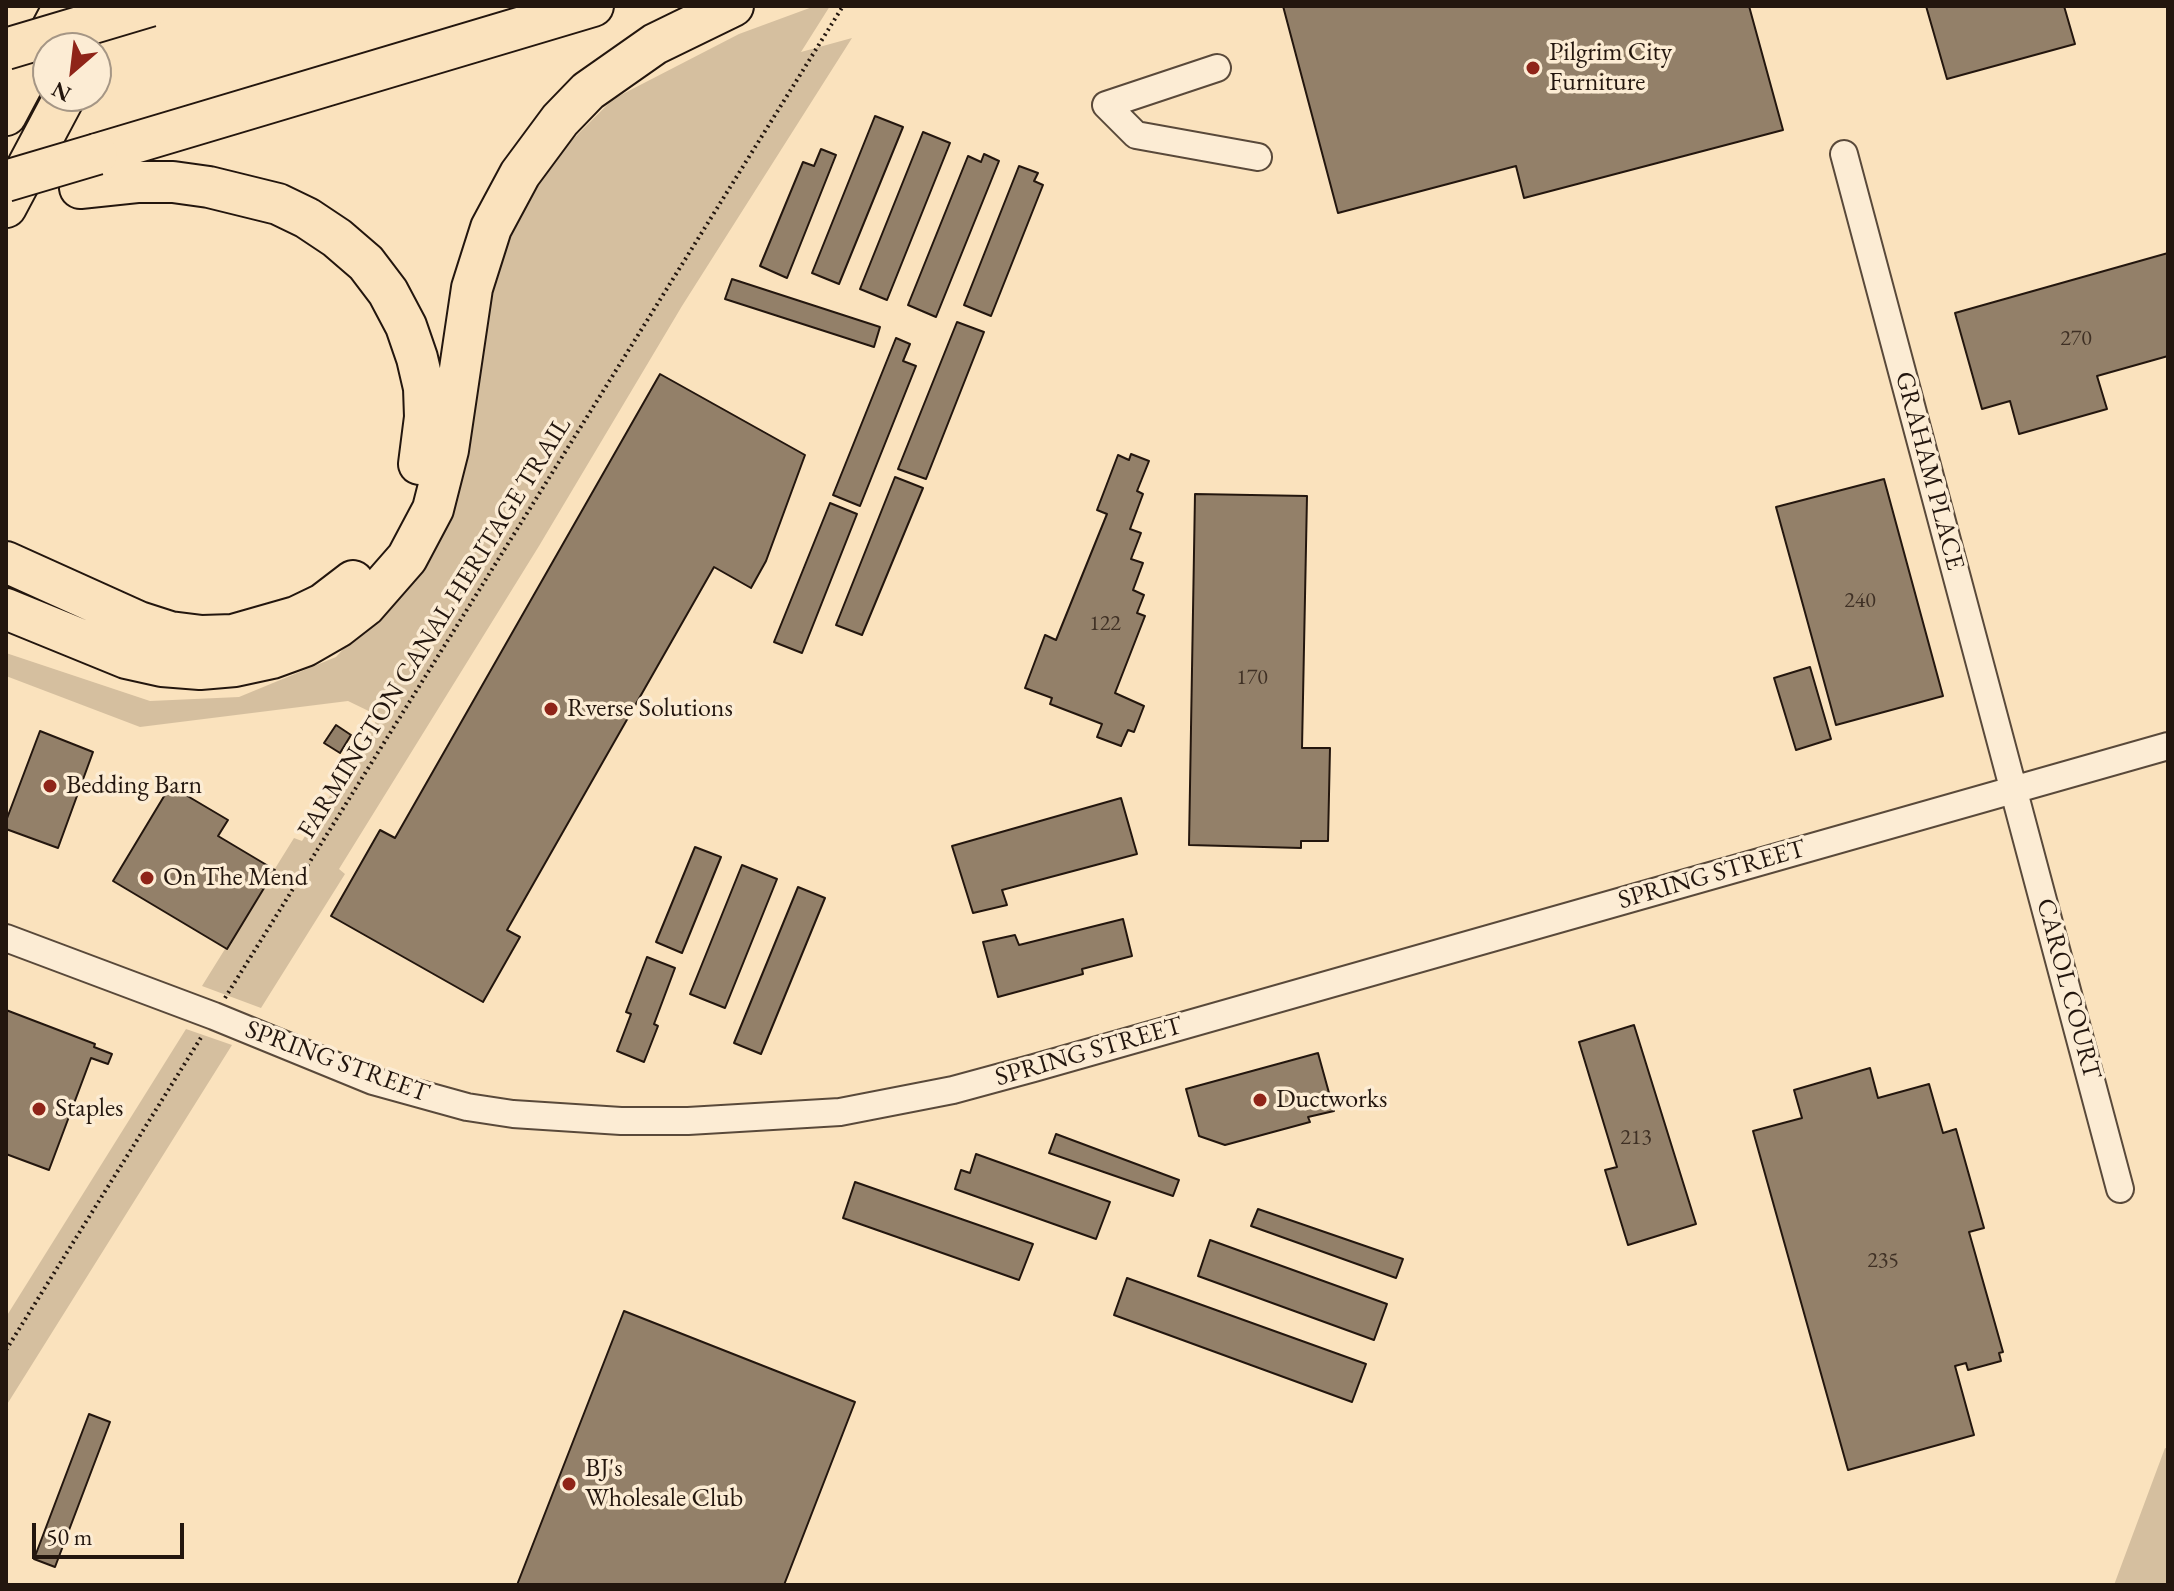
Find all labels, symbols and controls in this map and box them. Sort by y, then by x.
north arrow [32,32,112,112]
place label: Pilgrim City Furniture [1549,37,1672,98]
marker: Pilgrim City Furniture [1524,59,1542,77]
text: N [47,75,76,109]
house number: 270 [2060,326,2092,352]
street label: GRAHAM PLACE [1888,368,1970,574]
street label: FARMINGTON CANAL HERITAGE TRAIL [292,412,578,844]
house number: 240 [1844,588,1876,614]
house number: 122 [1089,611,1121,637]
house number: 170 [1236,665,1268,691]
place label: Rverse Solutions [567,693,733,725]
marker: Rverse Solutions [542,700,560,718]
place label: Bedding Barn [66,770,202,802]
marker: Bedding Barn [41,777,59,795]
street label: SPRING STREET [1615,833,1809,917]
place label: On The Mend [163,862,308,894]
marker: On The Mend [138,869,156,887]
street label: CAROL COURT [2029,895,2107,1083]
street label: SPRING STREET [992,1010,1186,1094]
street label: SPRING STREET [241,1014,433,1110]
place label: Ductworks [1276,1084,1387,1116]
marker: Ductworks [1251,1091,1269,1109]
place label: Staples [55,1093,124,1125]
marker: Staples [30,1100,48,1118]
house number: 213 [1620,1125,1652,1151]
house number: 235 [1867,1248,1899,1274]
place label: BJ's Wholesale Club [585,1453,743,1514]
marker: BJ's Wholesale Club [560,1475,578,1493]
scale bar [36,1507,188,1557]
text: 50 m [46,1521,93,1552]

